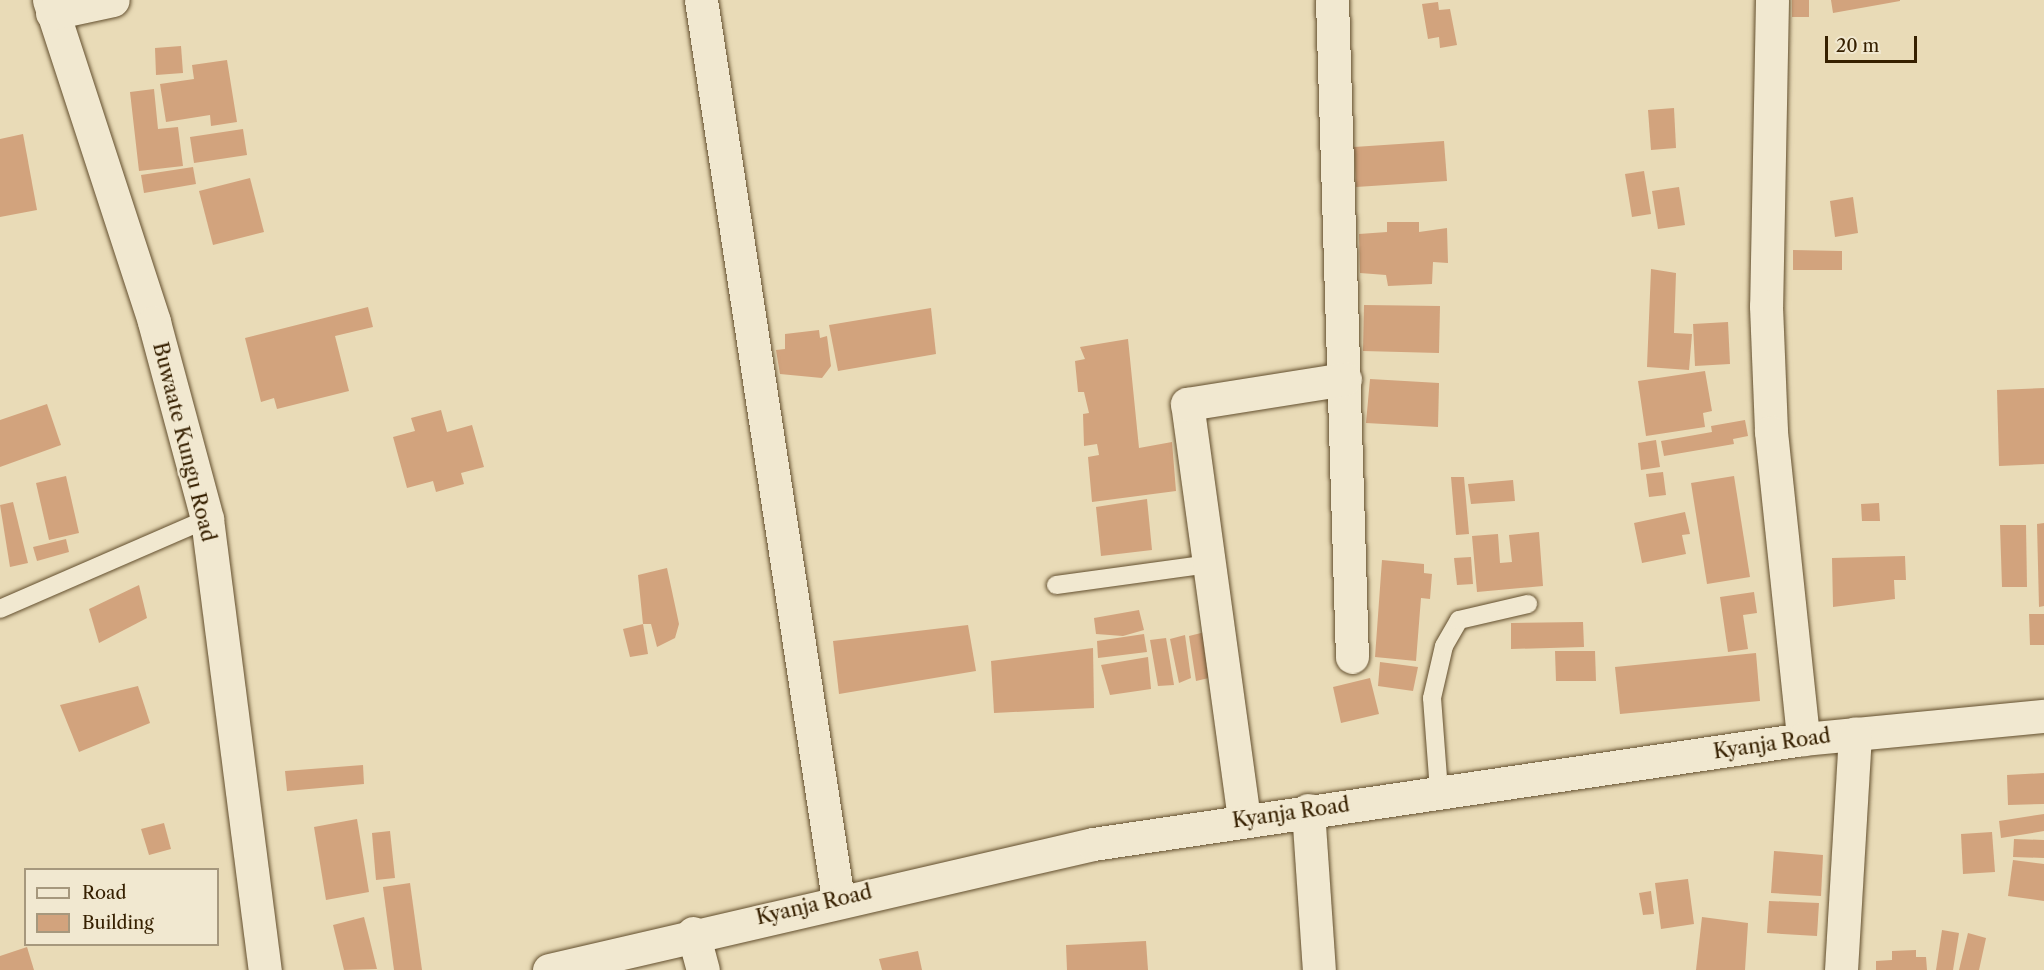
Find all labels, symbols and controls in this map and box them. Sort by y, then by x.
scale bar [1828,24,1920,62]
text: 20 m [1836,35,1879,57]
street label: Buwaate Kungu Road [148,340,220,544]
street label: Kyanja Road [1712,724,1832,764]
street label: Kyanja Road [1231,793,1351,833]
legend [24,868,219,946]
street label: Kyanja Road [754,880,874,930]
text: Road [82,882,127,904]
text: Building [82,912,154,934]

